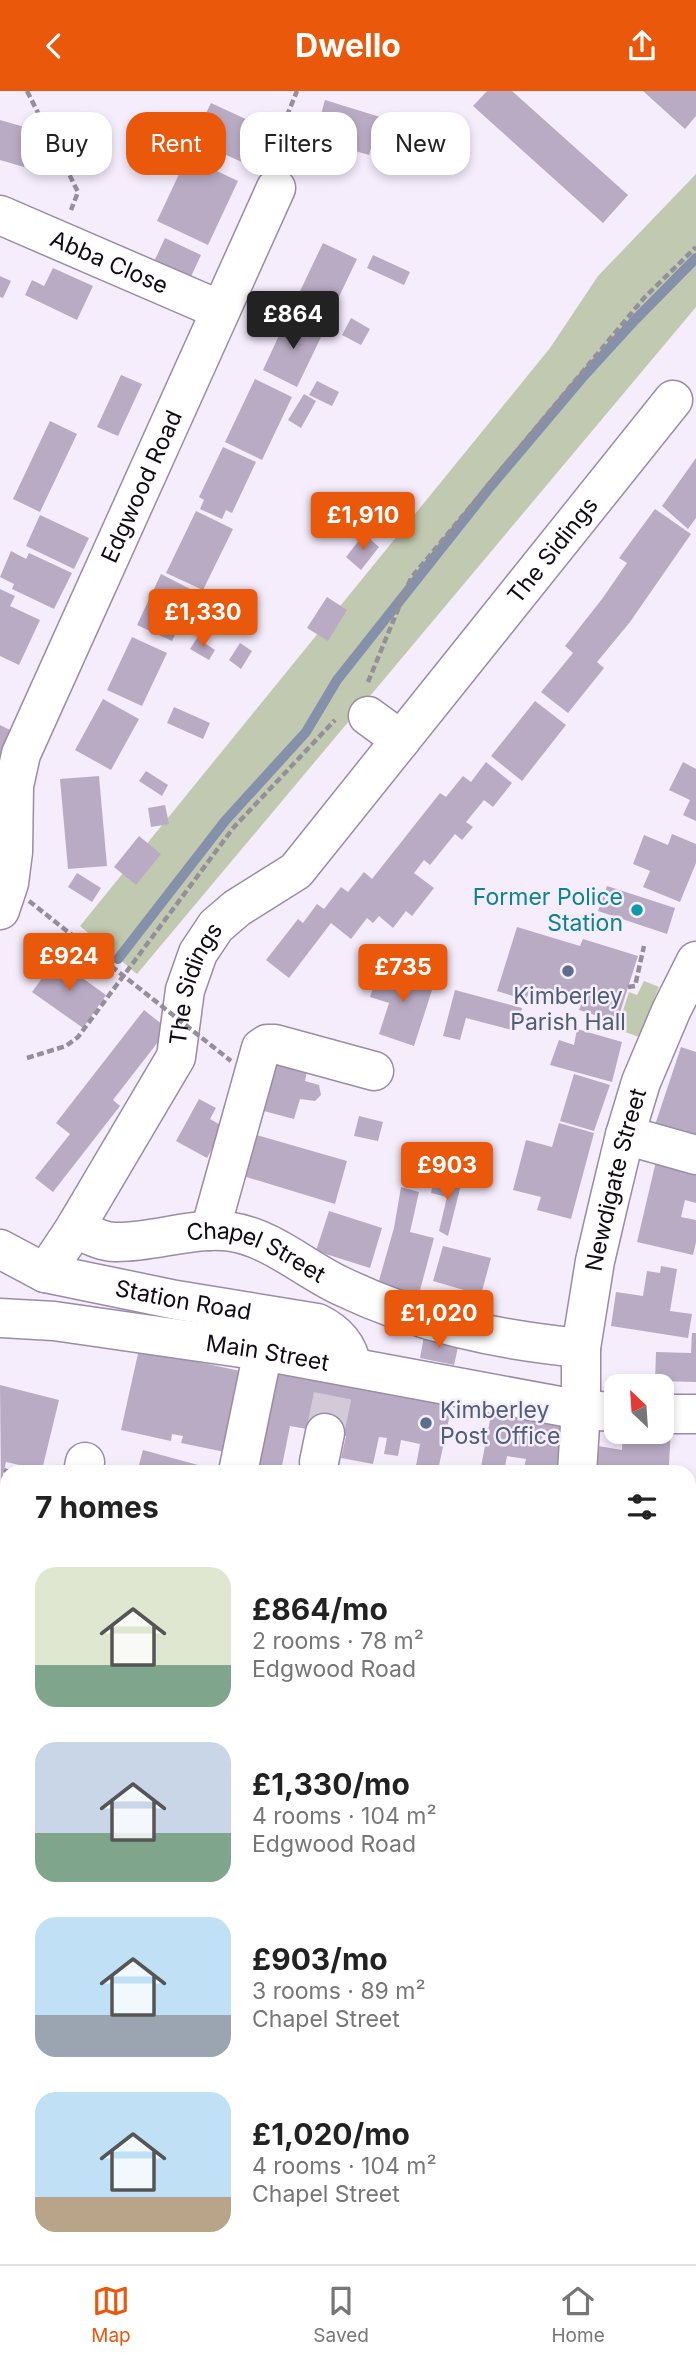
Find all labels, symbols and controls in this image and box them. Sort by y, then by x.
text: Dwello [295,26,401,65]
icon: back [35,27,73,65]
icon: share [623,27,661,65]
chip: Buy [21,112,112,175]
chip: Rent [126,112,226,175]
chip: Filters [240,112,357,175]
chip: New [371,112,470,175]
street label: Abba Close [46,224,172,300]
pin: £864 [252,292,334,351]
text: £864 [263,300,323,328]
street label: Edgwood Road [95,406,188,567]
street label: The Sidings [502,492,604,609]
pin: £1,910 [306,493,420,552]
text: £1,910 [327,501,399,529]
pin: £1,330 [146,589,260,649]
text: £1,330 [165,598,241,626]
place label: Former Police Station [473,883,623,937]
marker: Former Police Station [629,902,645,918]
street label: The Sidings [164,917,228,1047]
pin: £924 [28,933,110,993]
text: £924 [39,942,99,970]
pin: £735 [362,944,444,1004]
text: £735 [374,953,432,981]
marker: Kimberley Parish Hall [560,963,576,979]
place label: Kimberley Parish Hall [510,982,626,1036]
street label: Newdigate Street [580,1085,652,1273]
pin: £903 [406,1143,488,1202]
text: £903 [417,1151,477,1179]
street label: Chapel Street [185,1217,331,1289]
street label: Station Road [113,1274,253,1326]
pin: £1,020 [382,1291,496,1350]
text: £1,020 [400,1299,478,1327]
street label: Main Street [204,1329,332,1377]
north arrow [604,1374,674,1444]
map controls [604,1374,674,1444]
place label: Kimberley Post Office [440,1396,560,1450]
marker: Kimberley Post Office [418,1415,434,1431]
icon: filters [623,1488,661,1526]
text: 7 homes [35,1489,159,1525]
text: £864/mo [252,1591,388,1627]
icon: home [91,1595,175,1679]
text: 2 rooms · 78 m² [252,1627,424,1655]
text: Edgwood Road [252,1655,416,1683]
text: £1,330/mo [252,1766,410,1802]
icon: home [91,1770,175,1854]
text: 4 rooms · 104 m² [252,1802,437,1830]
text: Edgwood Road [252,1830,416,1858]
text: £903/mo [252,1941,388,1977]
icon: home [91,1945,175,2029]
text: 3 rooms · 89 m² [252,1977,426,2005]
text: Chapel Street [252,2005,400,2033]
text: £1,020/mo [252,2116,410,2152]
icon: home [91,2120,175,2204]
text: 4 rooms · 104 m² [252,2152,437,2180]
text: Chapel Street [252,2180,400,2208]
tab: Map [91,2282,131,2347]
tab: Saved [313,2282,369,2347]
tab: Home [551,2282,605,2347]

